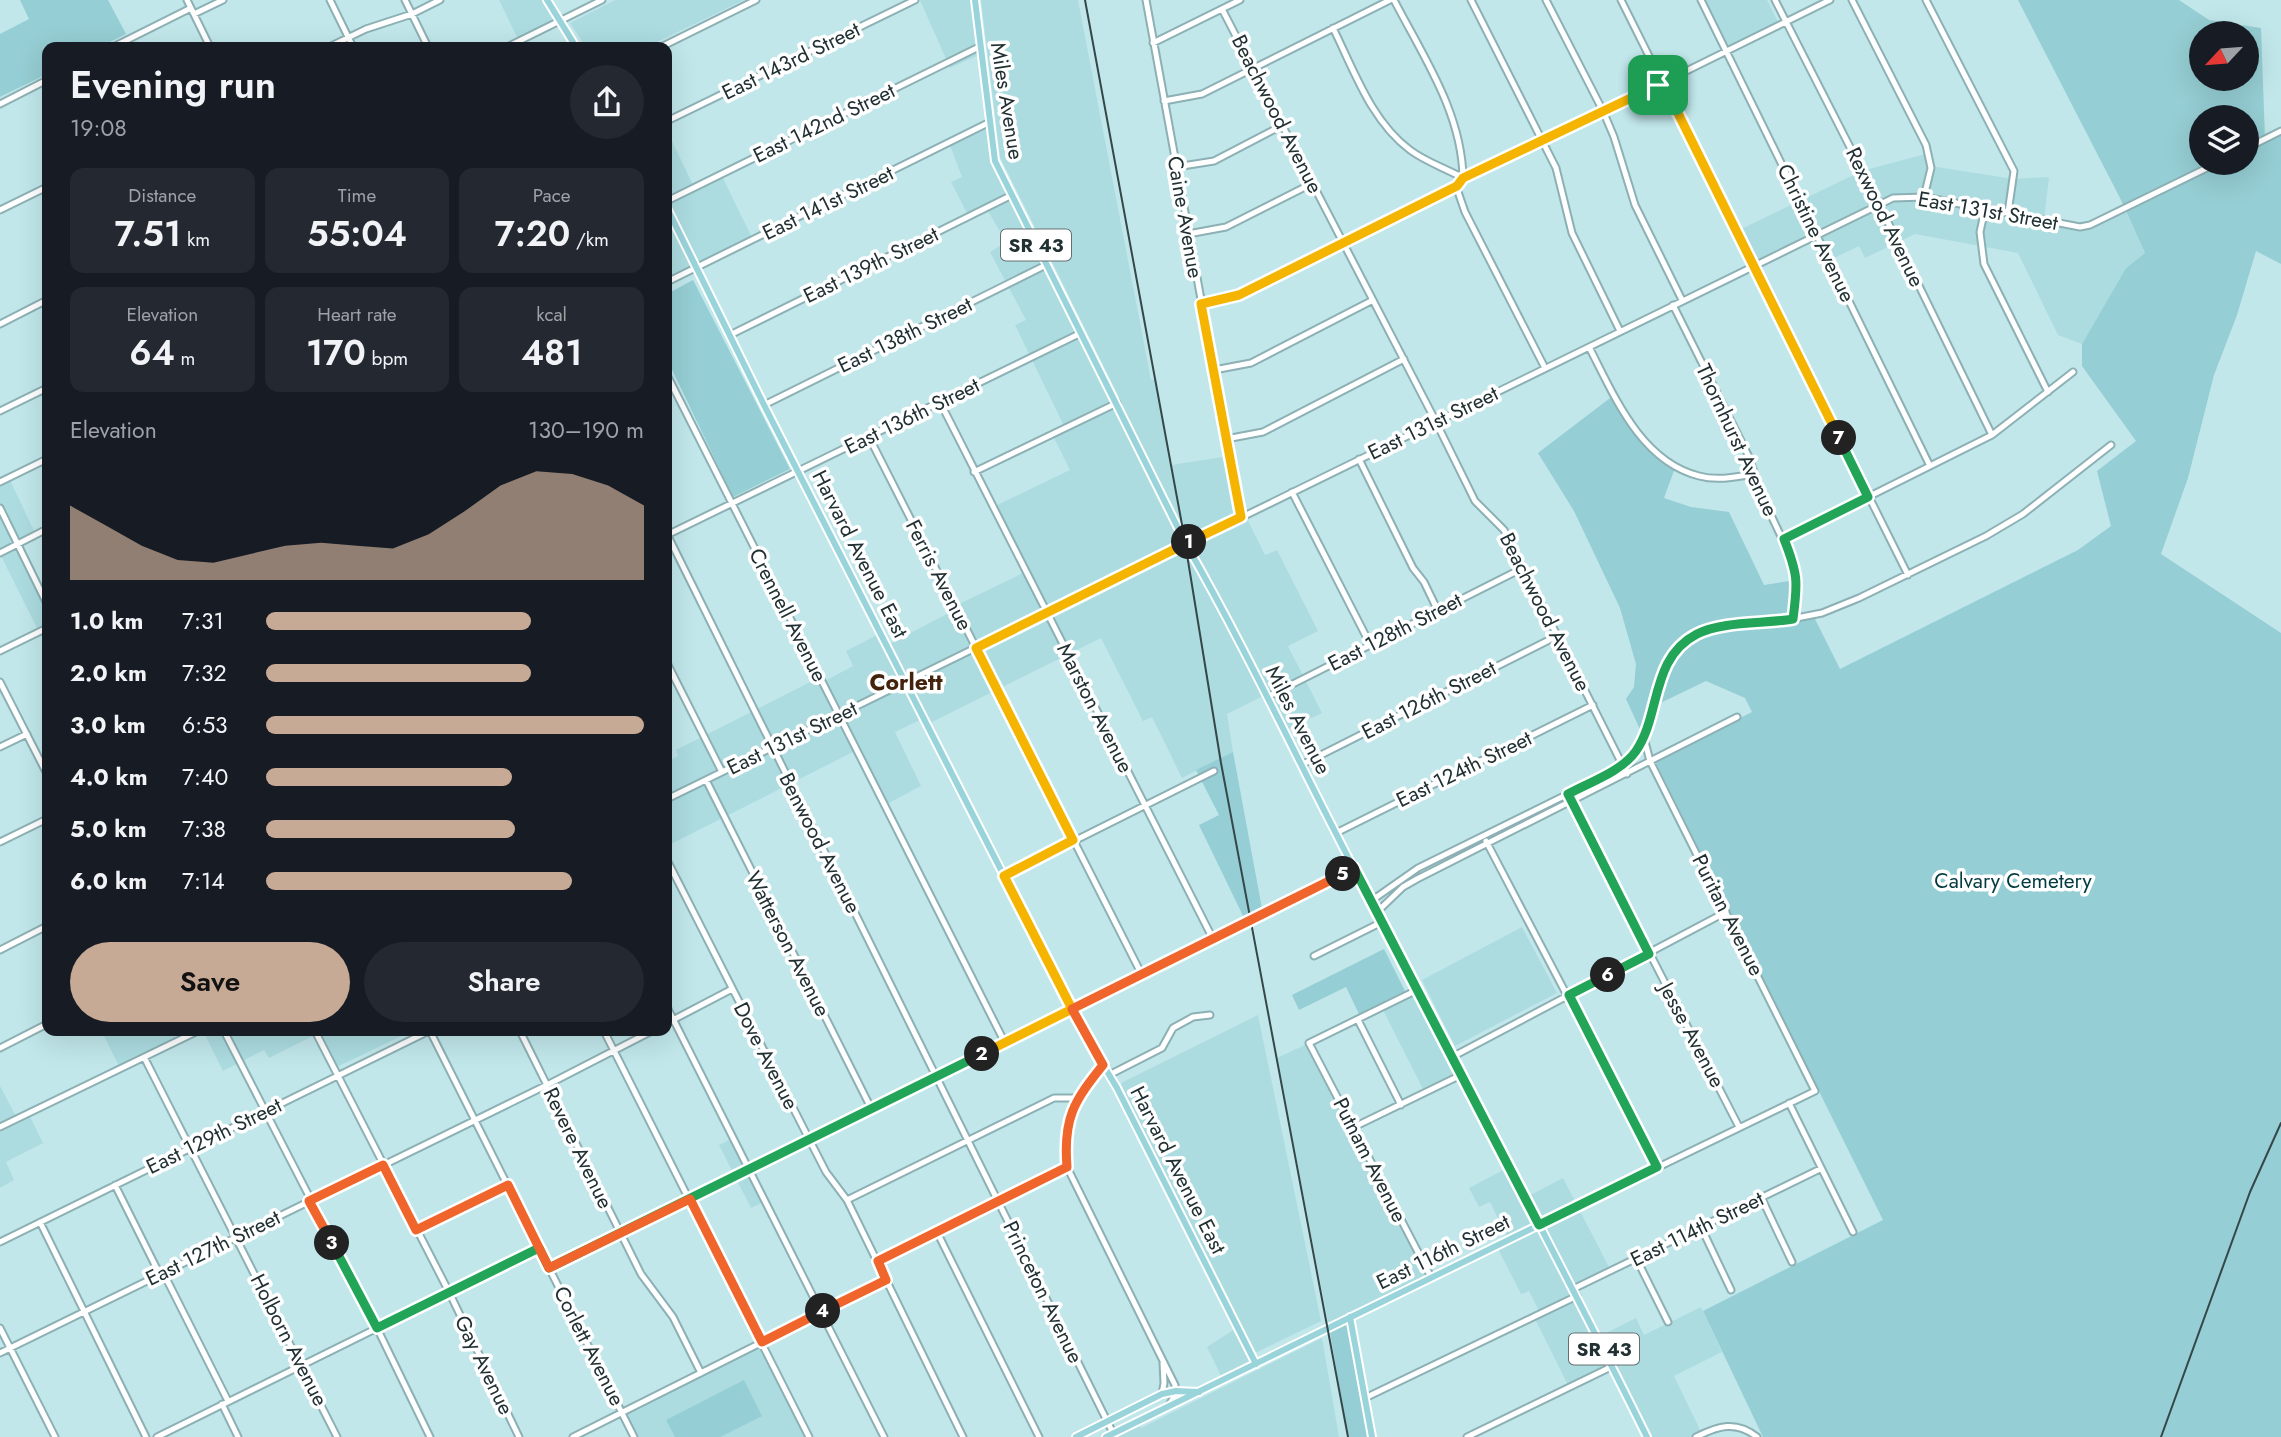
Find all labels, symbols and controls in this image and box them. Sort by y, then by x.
street label: East 143rd Street [717,15,865,107]
north arrow [2189,21,2259,91]
map controls [2189,21,2259,175]
street label: Beachwood Avenue [1224,30,1330,199]
street label: Miles Avenue [983,40,1031,162]
pin [1628,55,1688,115]
text: Evening run [70,57,276,112]
button: share [570,65,644,139]
icon: arrive [1639,66,1677,104]
street label: East 142nd Street [748,76,900,170]
button: layers [2189,105,2259,175]
text: 19:08 [70,111,127,145]
street label: Rexwood Avenue [1838,142,1932,292]
street label: Caine Avenue [1160,154,1211,281]
street label: East 141st Street [757,158,899,248]
street label: Christine Avenue [1770,159,1863,307]
text: Distance [128,182,196,209]
text: Time [338,182,376,209]
text: Pace [533,182,571,209]
street label: East 131st Street [1916,184,2060,238]
text: 7.51 [115,209,181,259]
text: 55:04 [307,209,407,259]
text: 7:20 [494,209,570,259]
street label: East 139th Street [798,219,944,311]
text: km [181,226,210,253]
text: /km [570,226,609,253]
road number: SR 43 [1001,230,1071,260]
street label: East 138th Street [833,289,977,381]
text: Elevation [126,301,198,328]
text: Heart rate [317,301,397,328]
text: kcal [536,301,567,328]
text: 64 [129,328,175,378]
text: 170 [306,328,366,378]
text: 481 [521,328,582,378]
text: m [175,345,195,372]
text: bpm [366,345,408,372]
street label: Thornhurst Avenue [1689,359,1786,521]
street label: East 136th Street [839,370,985,462]
street label: East 131st Street [1363,378,1503,468]
text: Elevation [70,413,157,447]
text: 130–190 m [528,413,644,447]
pin: 7 [1822,420,1856,456]
text: 7 [1833,424,1844,451]
street label: Harvard Avenue East [805,465,915,643]
street label: Ferris Avenue [898,514,980,636]
pin: 1 [1172,524,1206,560]
text: 1 [1184,528,1193,555]
street label: Beachwood Avenue [1492,528,1598,697]
street label: Crennell Avenue [741,543,835,687]
street label: East 128th Street [1323,585,1467,679]
text: 1.0 km [70,604,143,638]
text: 7:31 [182,604,224,638]
street label: Marston Avenue [1049,638,1141,778]
street label: East 126th Street [1357,653,1501,747]
text: 2.0 km [70,656,147,690]
text: 7:32 [182,656,227,690]
street label: Miles Avenue [1258,660,1338,780]
district label: Corlett [869,665,943,699]
street label: East 131st Street [722,693,862,783]
text: 3.0 km [70,708,146,742]
text: 6:53 [182,708,228,742]
street label: East 124th Street [1391,723,1537,815]
text: 4.0 km [70,760,148,794]
text: 7:40 [182,760,228,794]
street label: Benwood Avenue [772,768,868,919]
text: 5.0 km [70,812,147,846]
text: 7:38 [182,812,226,846]
street label: Puritan Avenue [1685,849,1772,981]
pin: 5 [1326,856,1360,892]
text: 5 [1336,860,1349,887]
text: 6.0 km [70,864,147,898]
text: 7:14 [182,864,225,898]
street label: Watterson Avenue [738,866,838,1022]
park label: Calvary Cemetery [1934,866,2092,896]
button: Save [70,942,350,1022]
button: Share [364,942,644,1022]
pin: 6 [1590,958,1626,992]
text: 6 [1601,961,1614,988]
street label: Jesse Avenue [1650,974,1732,1093]
street label: Dove Avenue [726,997,806,1115]
pin: 2 [964,1036,1000,1072]
text: 2 [975,1040,988,1067]
street label: Harvard Avenue East [1123,1081,1233,1259]
street label: Revere Avenue [536,1082,620,1214]
street label: East 129th Street [141,1090,287,1182]
street label: Putnam Avenue [1326,1092,1414,1228]
street label: East 114th Street [1625,1184,1769,1274]
street label: East 127th Street [141,1202,285,1294]
street label: East 116th Street [1371,1207,1515,1297]
street label: Princeton Avenue [996,1216,1091,1368]
pin: 3 [314,1226,350,1260]
text: 3 [326,1229,337,1256]
street label: Holborn Avenue [243,1269,335,1411]
street label: Corlett Avenue [546,1281,632,1411]
pin: 4 [806,1294,840,1328]
text: 4 [816,1297,829,1324]
street label: Gay Avenue [447,1310,521,1420]
road number: SR 43 [1569,1334,1639,1364]

